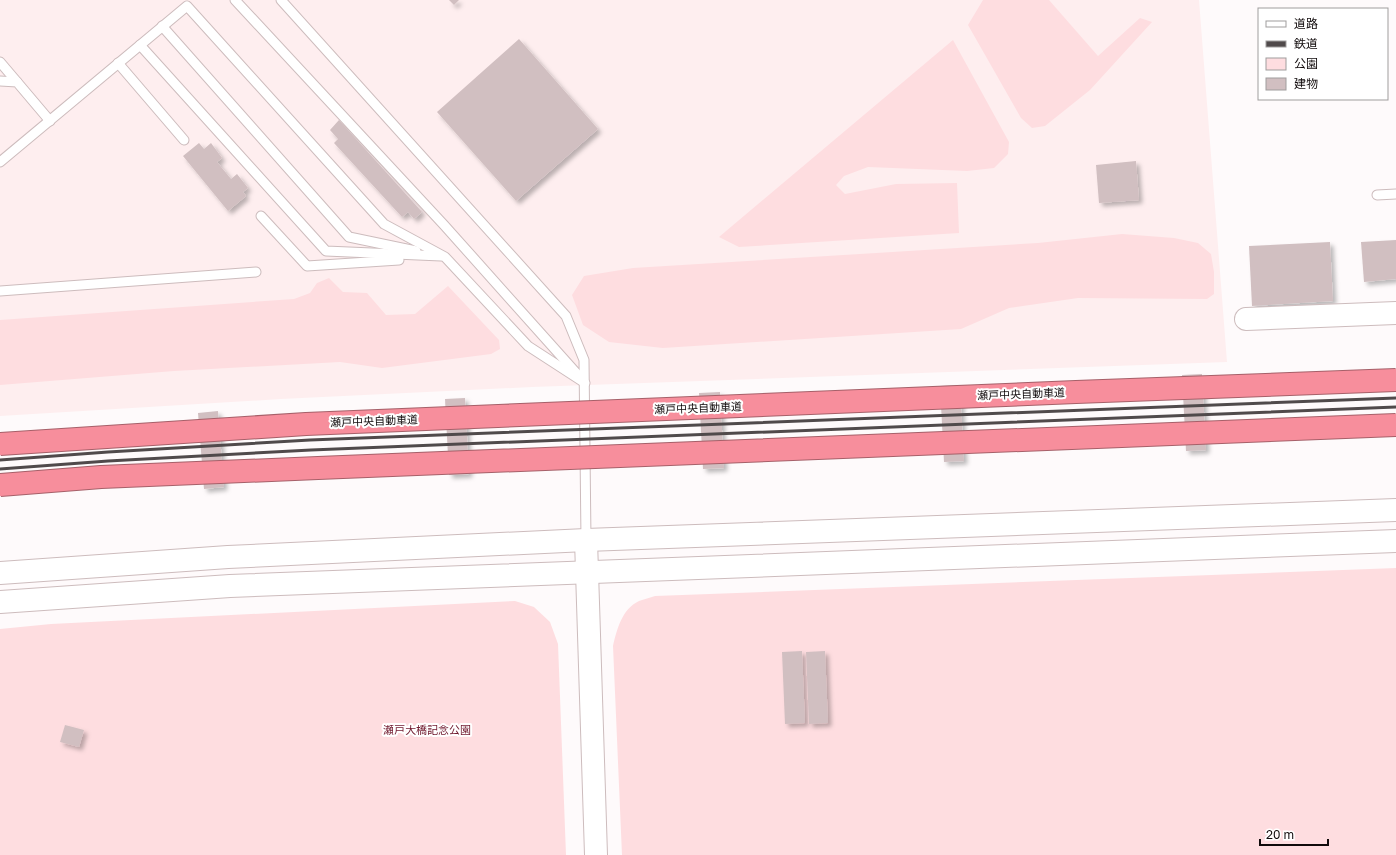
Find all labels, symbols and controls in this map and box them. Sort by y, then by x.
legend [1258,8,1388,100]
text: 道路 [1294,16,1318,31]
text: 鉄道 [1294,36,1318,51]
text: 公園 [1294,56,1318,71]
text: 建物 [1294,76,1318,91]
street label: 瀬戸中央自動車道 [977,385,1065,402]
street label: 瀬戸中央自動車道 [654,399,742,416]
street label: 瀬戸中央自動車道 [330,412,418,429]
park label: 瀬戸大橋記念公園 [383,723,471,736]
scale bar [1260,821,1328,847]
text: 20 m [1266,827,1294,842]

